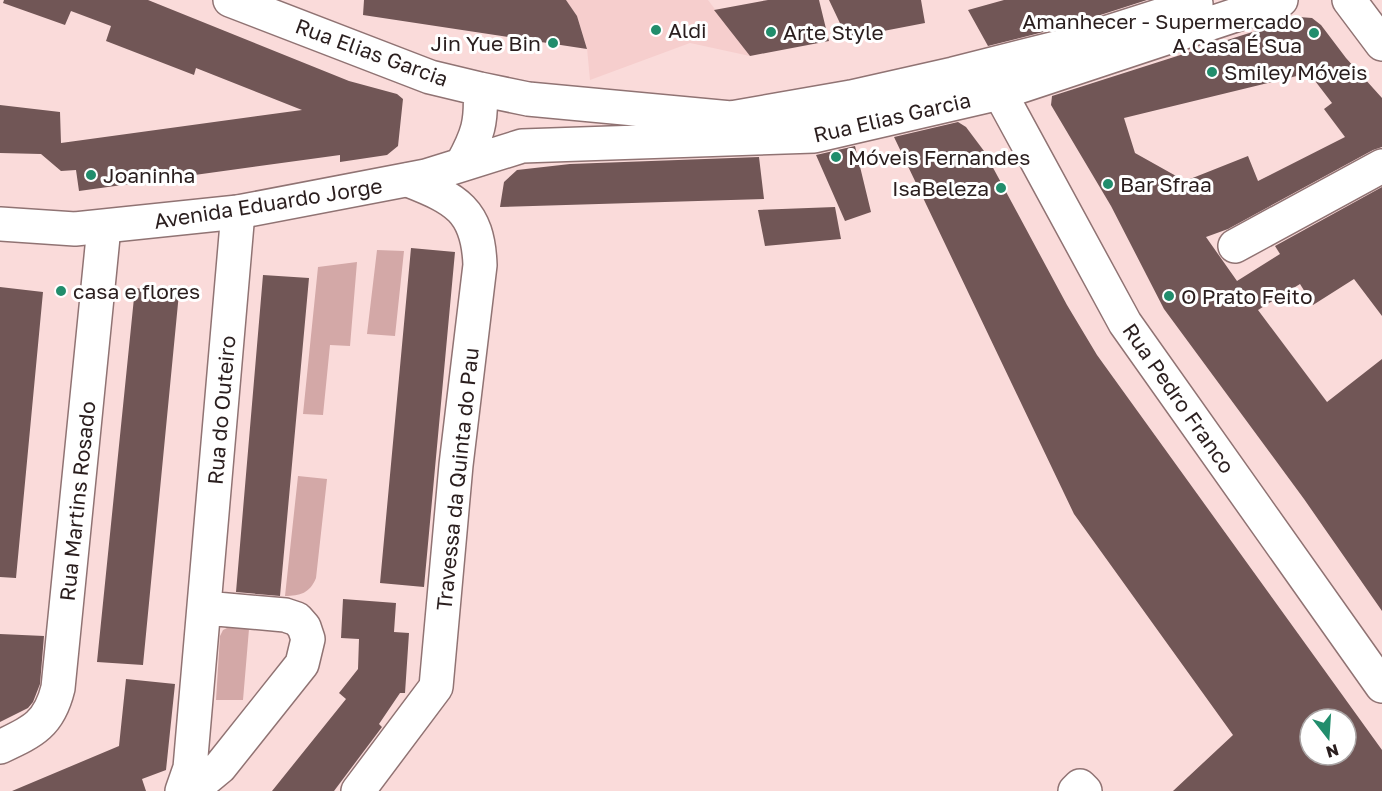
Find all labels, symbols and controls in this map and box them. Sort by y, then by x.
place label: Amanhecer - Supermercado A Casa É Sua [1022,8,1302,58]
street label: Rua Elias Garcia [292,12,452,92]
place label: Aldi [668,17,707,43]
place label: Arte Style [783,19,884,45]
marker: Aldi [649,23,663,37]
marker: Arte Style [764,25,778,39]
marker: Amanhecer - Supermercado A Casa É Sua [1307,26,1321,40]
place label: Jin Yue Bin [431,30,541,56]
marker: Jin Yue Bin [546,36,560,50]
place label: Smiley Móveis [1224,59,1367,85]
marker: Smiley Móveis [1205,65,1219,79]
street label: Rua Elias Garcia [811,86,973,148]
place label: Móveis Fernandes [848,144,1030,170]
marker: Móveis Fernandes [829,150,843,164]
place label: Joaninha [103,162,195,188]
marker: Joaninha [84,168,98,182]
place label: Bar Sfraa [1120,171,1212,197]
street label: Avenida Eduardo Jorge [152,172,384,234]
place label: IsaBeleza [892,175,989,201]
marker: Bar Sfraa [1101,177,1115,191]
marker: IsaBeleza [994,181,1008,195]
place label: casa e flores [73,278,200,304]
place label: O Prato Feito [1181,283,1313,309]
marker: casa e flores [54,284,68,298]
marker: O Prato Feito [1162,289,1176,303]
street label: Rua Pedro Franco [1117,318,1241,478]
street label: Rua do Outeiro [202,334,240,486]
street label: Travessa da Quinta do Pau [430,346,484,612]
street label: Rua Martins Rosado [54,400,100,602]
north arrow [1298,707,1358,767]
text: N [1324,740,1341,763]

